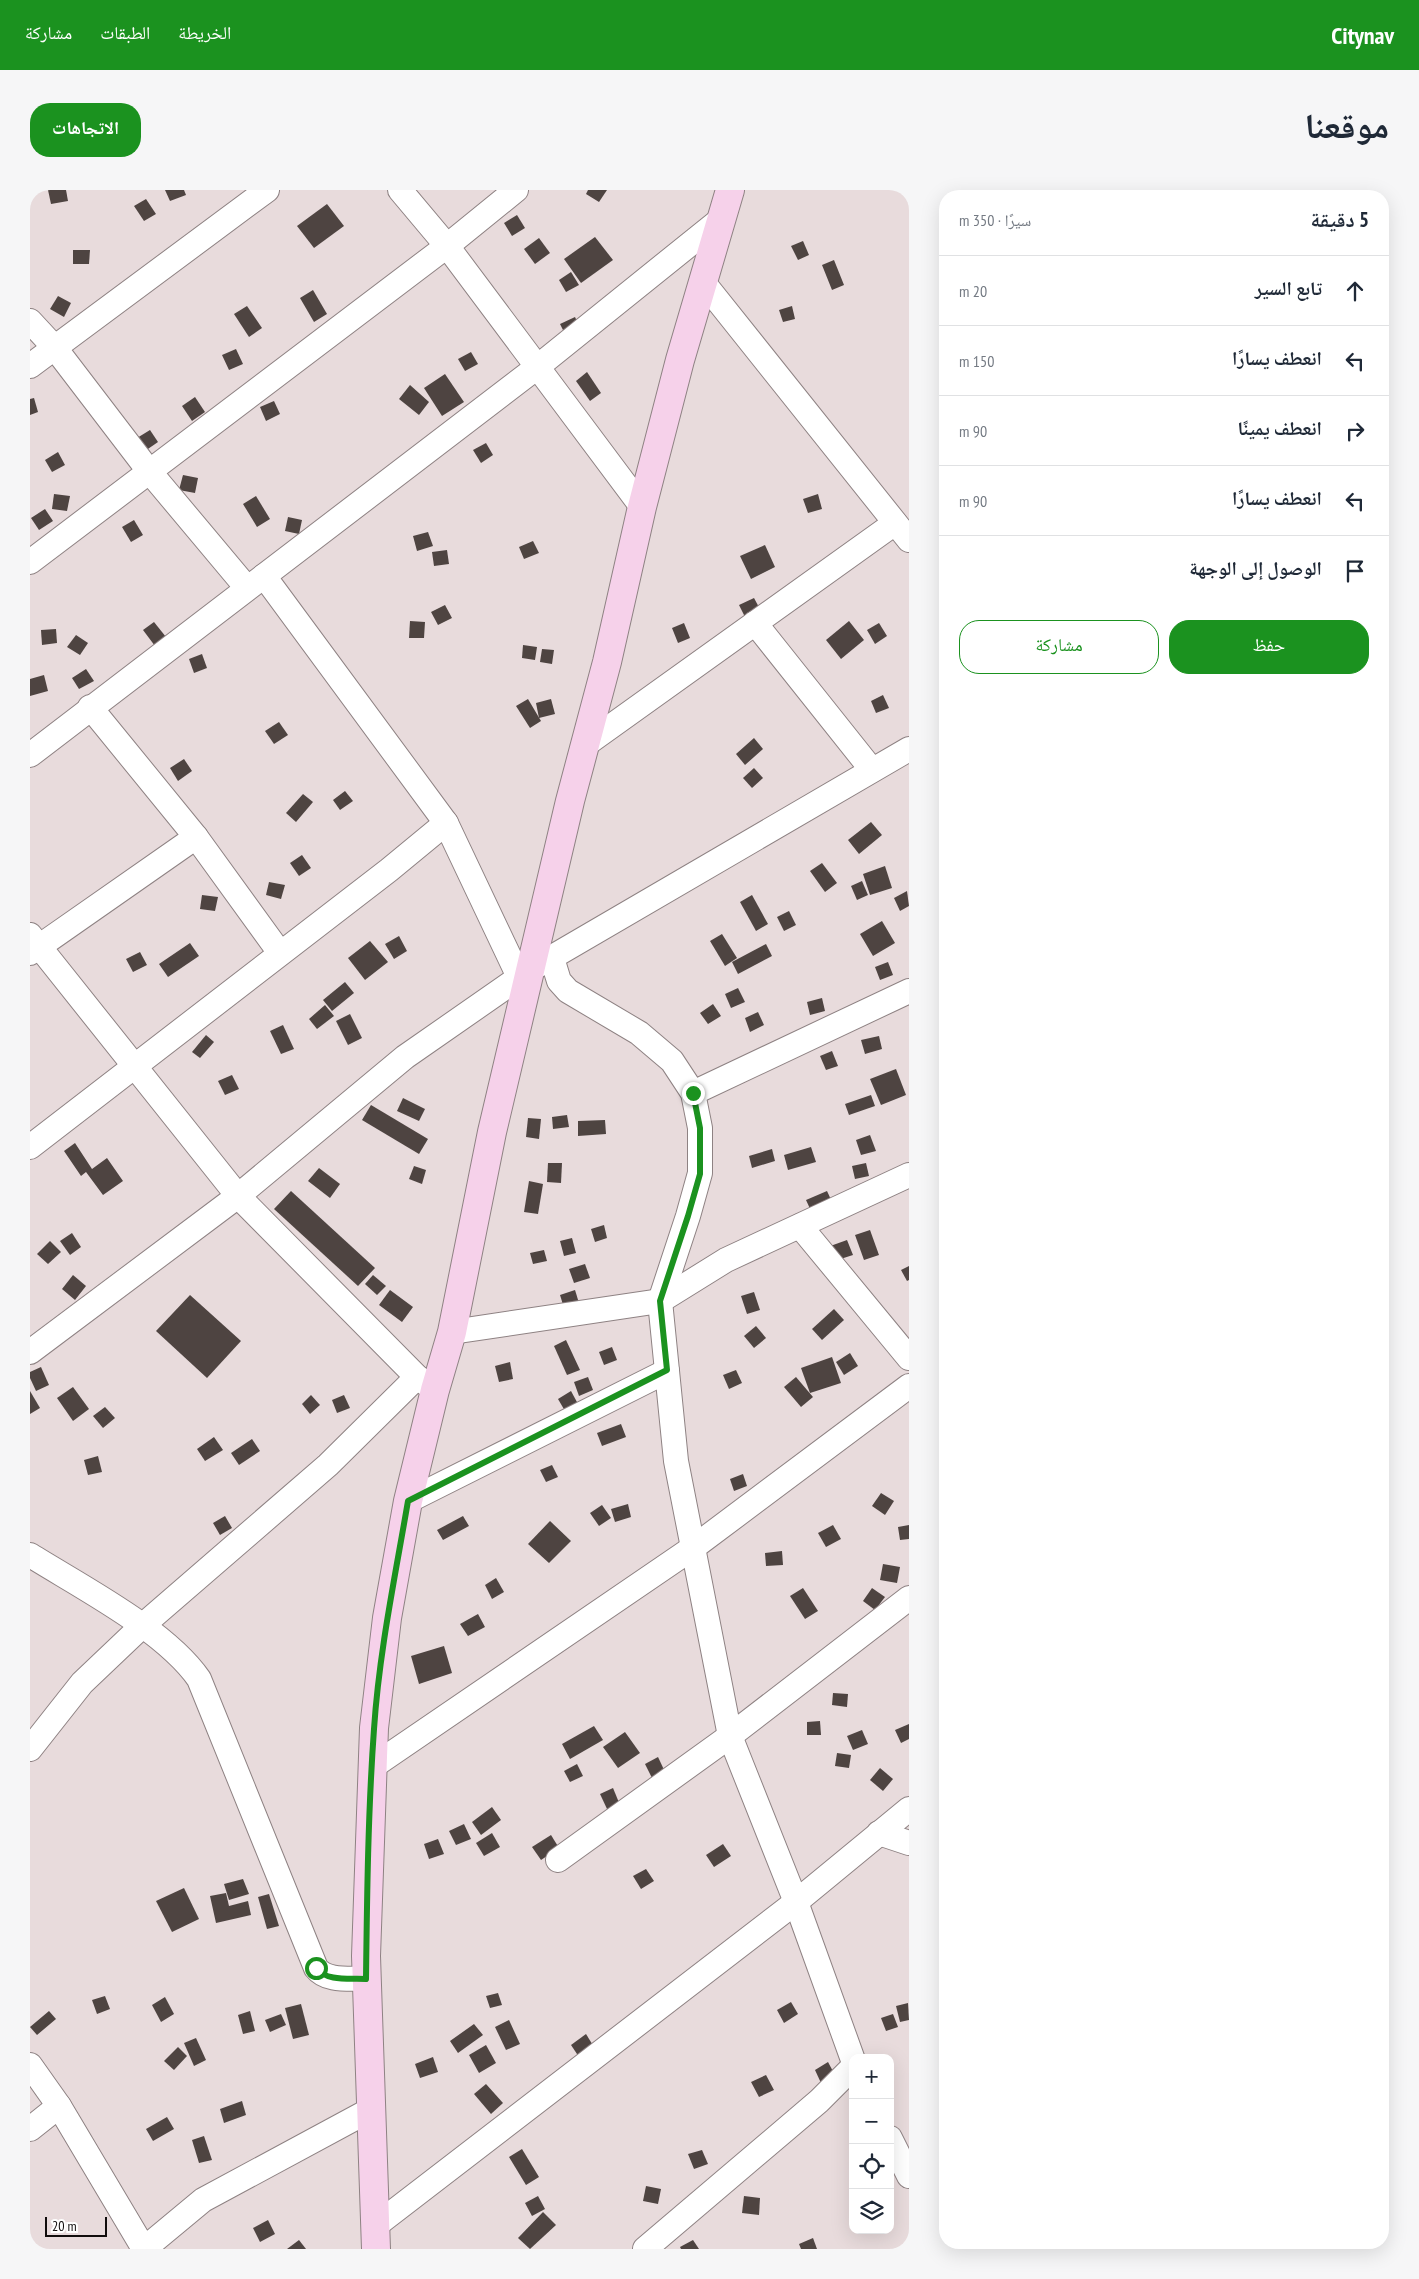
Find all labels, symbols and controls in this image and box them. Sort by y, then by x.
text: Citynav [1331,20,1394,51]
text: مشاركة [25,21,72,44]
text: الطبقات [100,21,150,44]
text: الخريطة [178,21,231,44]
text: موقعنا [1304,102,1389,148]
button: الاتجاهات [30,103,141,157]
text: 5 دقيقة [1311,206,1369,233]
text: سيرًا · 350 m [959,210,1031,230]
text: تابع السير [1255,276,1322,300]
icon: ahead [1341,277,1369,305]
text: 20 m [959,281,987,301]
text: انعطف يسارًا [1232,346,1322,370]
icon: left [1341,347,1369,375]
text: 150 m [959,351,994,371]
text: انعطف يمينًا [1238,416,1322,440]
icon: right [1341,417,1369,445]
text: 90 m [959,421,987,441]
text: انعطف يسارًا [1232,486,1322,510]
icon: left [1341,487,1369,515]
text: 90 m [959,491,987,511]
text: الوصول إلى الوجهة [1189,556,1322,580]
icon: arrive [1341,557,1369,585]
button: مشاركة [959,620,1159,674]
button: حفظ [1169,620,1369,674]
route end [682,1082,705,1105]
route start [305,1957,328,1980]
map controls [849,2054,894,2234]
button: + [849,2054,894,2099]
button: − [849,2099,894,2144]
button: locate [849,2144,894,2189]
button: layers [849,2189,894,2234]
scale bar [45,2214,108,2237]
text: 20 m [52,2217,77,2235]

